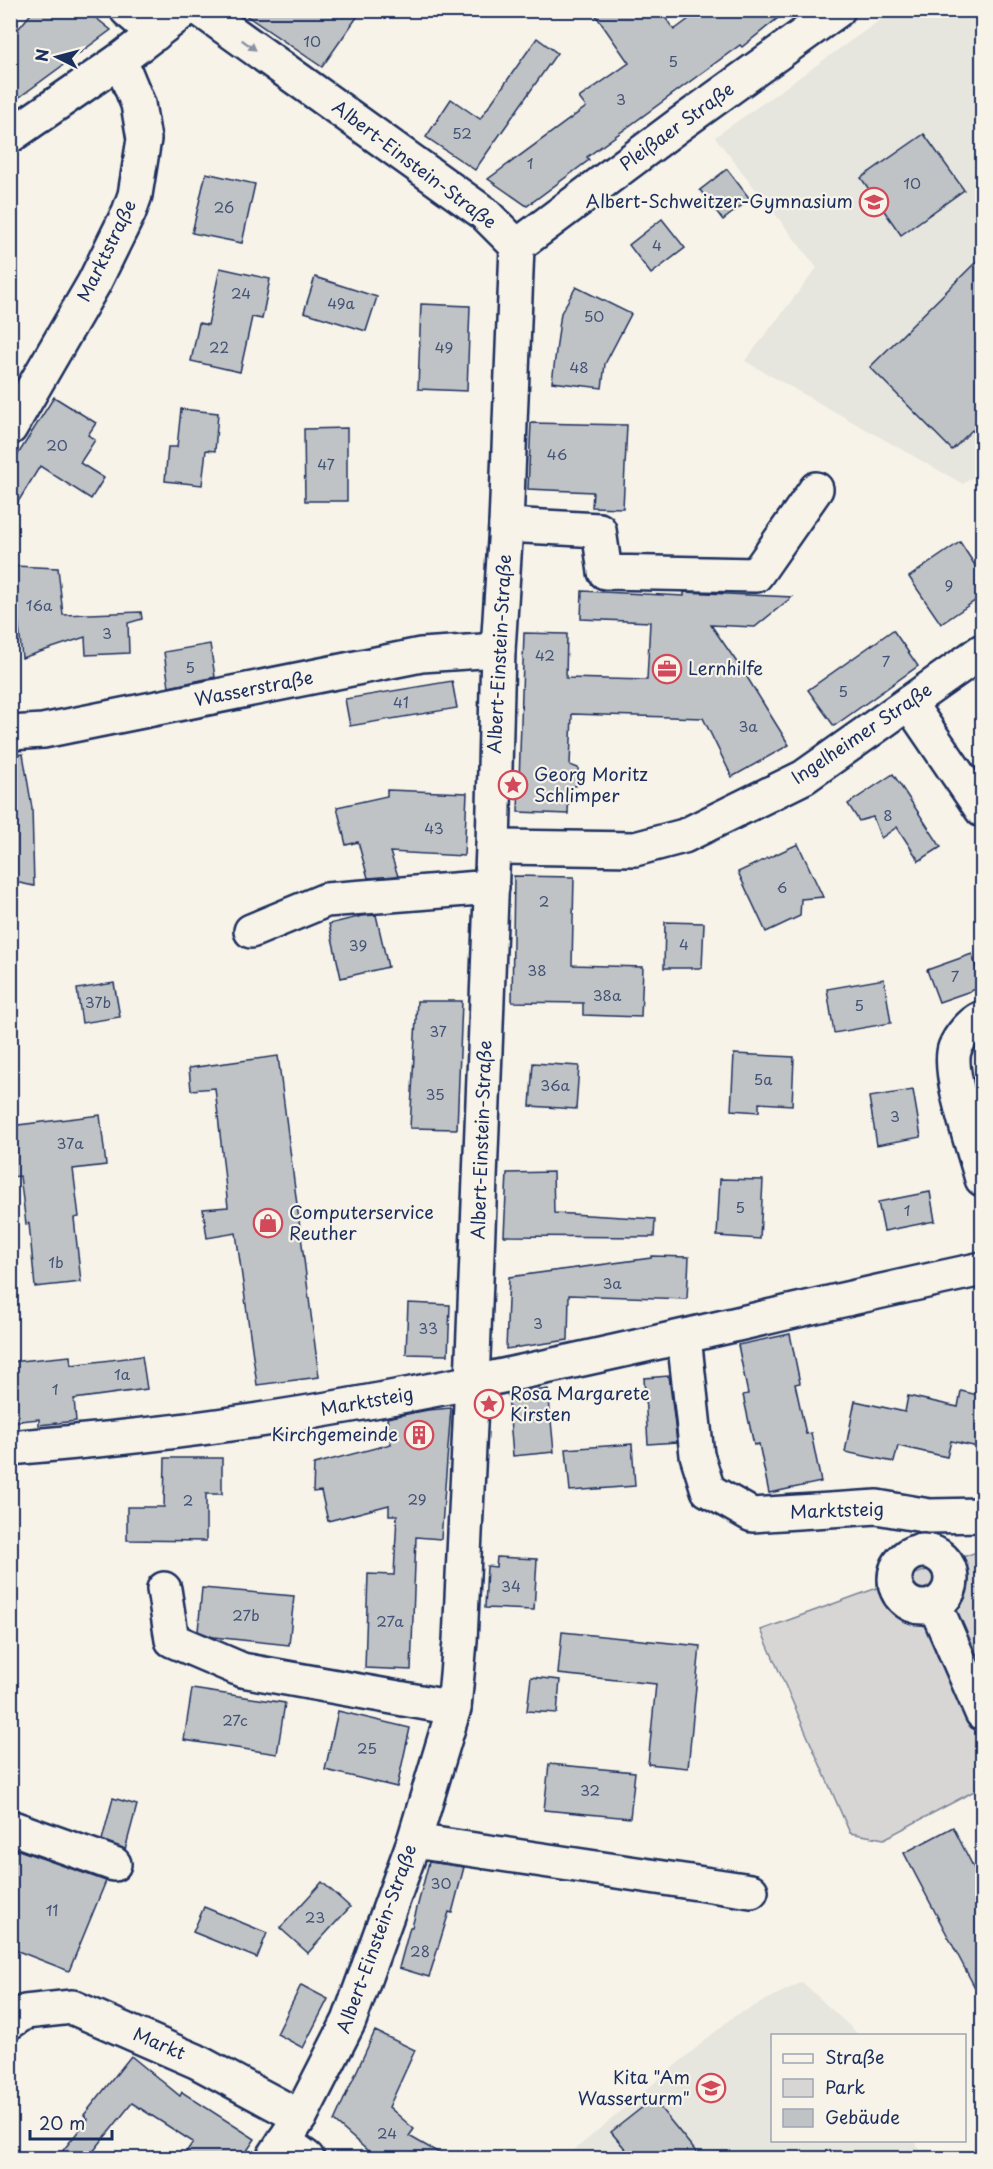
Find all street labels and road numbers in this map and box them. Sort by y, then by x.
street label: Pleißaer Straße [613,75,739,177]
street label: Albert-Einstein-Straße [327,93,503,235]
street label: Marktstraße [69,195,142,306]
street label: Albert-Einstein-Straße [480,554,517,754]
street label: Wasserstraße [192,663,315,712]
street label: Ingelheimer Straße [785,676,937,790]
street label: Albert-Einstein-Straße [464,1040,497,1240]
street label: Marktsteig [318,1379,415,1422]
street label: Marktsteig [790,1494,884,1525]
street label: Albert-Einstein-Straße [329,1840,422,2037]
street label: Markt [129,2020,190,2066]

